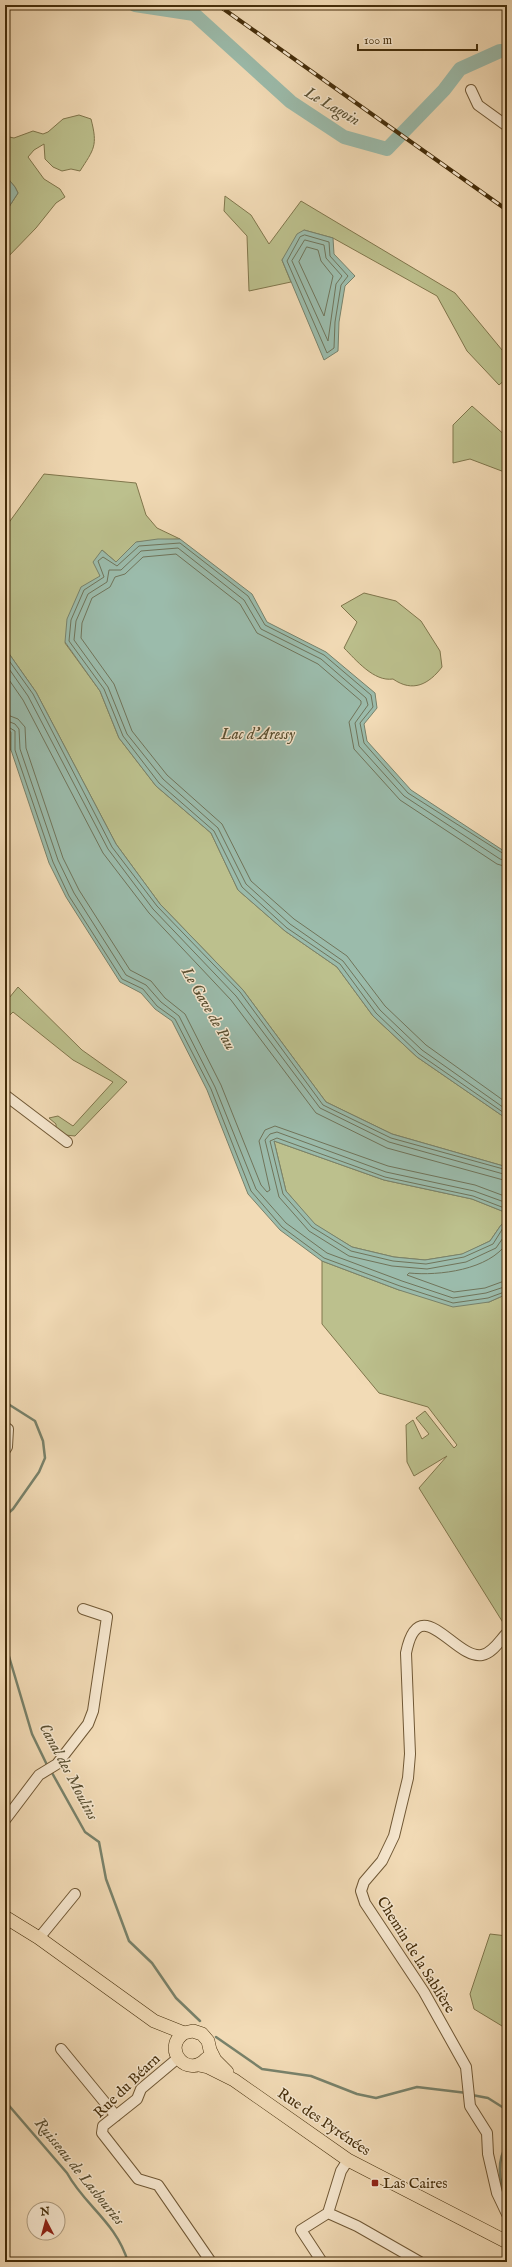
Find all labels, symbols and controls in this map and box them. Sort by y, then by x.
scale bar [358,26,477,52]
text: 100 m [364,33,392,48]
water label: Le Lagoin [300,83,363,131]
water label: Lac d'Aressy [220,725,296,745]
water label: Le Gave de Pau [176,963,240,1054]
water label: Canal des Moulins [34,1720,102,1824]
street label: Chemin de la Sablière [372,1893,460,2017]
street label: Rue du Béarn [90,2050,164,2122]
street label: Rue des Pyrénées [274,2084,374,2160]
water label: Ruisseau de Lasbouries [30,2114,129,2230]
place label: Las Caires [383,2174,448,2193]
marker: Las Caires [370,2178,380,2188]
north arrow [26,2201,66,2241]
text: N [39,2205,51,2220]

